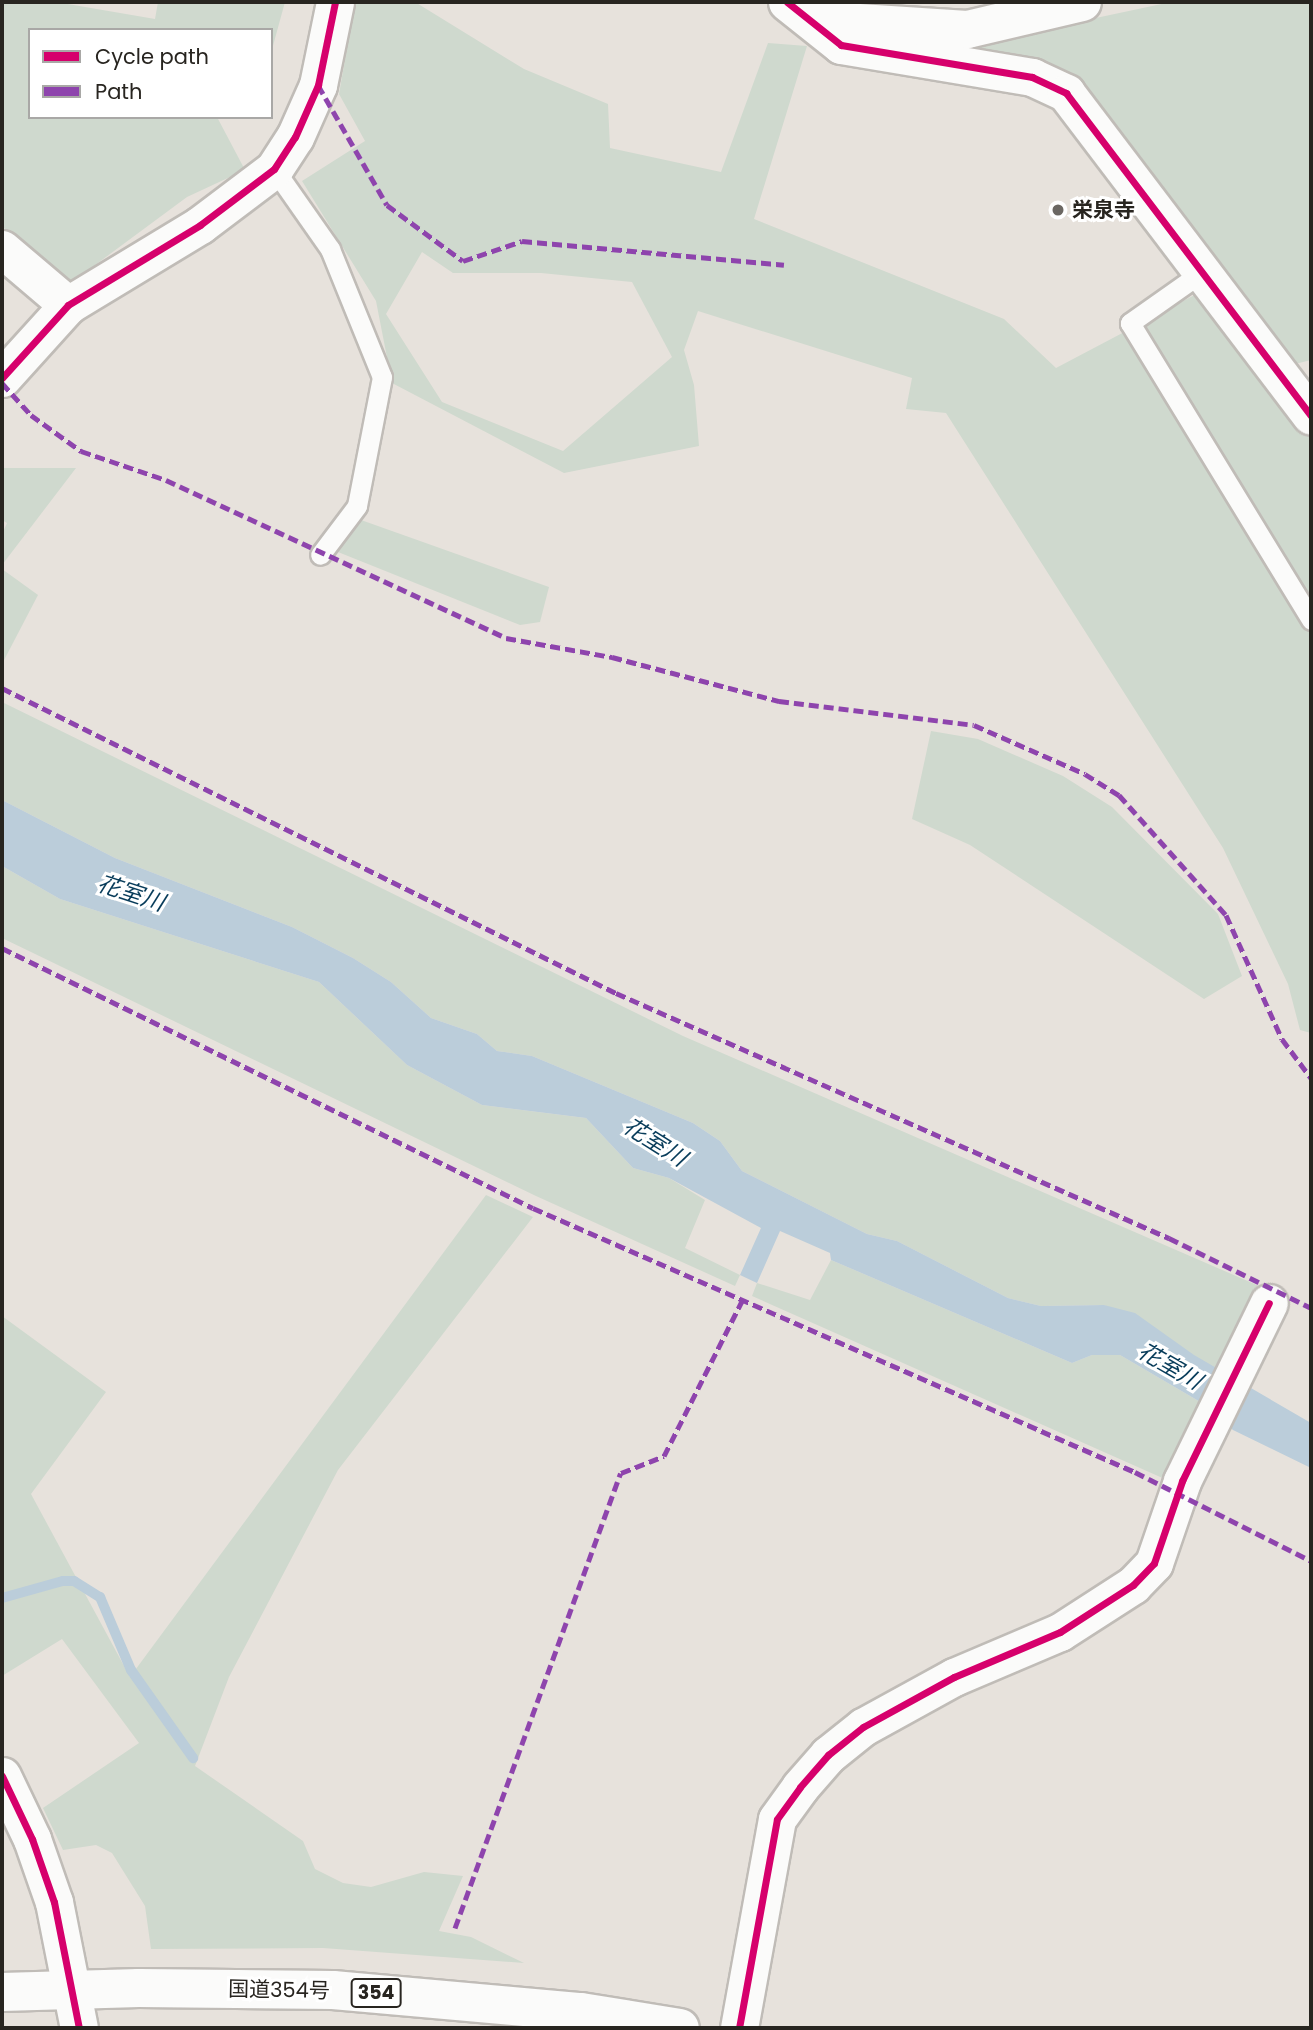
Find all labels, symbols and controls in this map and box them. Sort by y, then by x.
legend [28,28,273,119]
text: Cycle path [95,42,209,71]
text: Path [95,77,142,106]
place label: 栄泉寺 [1072,197,1135,223]
marker: 栄泉寺 [1050,202,1066,218]
water label: 花室川 [94,869,168,917]
water label: 花室川 [618,1112,692,1172]
water label: 花室川 [1133,1337,1207,1395]
street label: 国道354号 [228,1977,330,2003]
road number: 354 [350,1978,402,2008]

